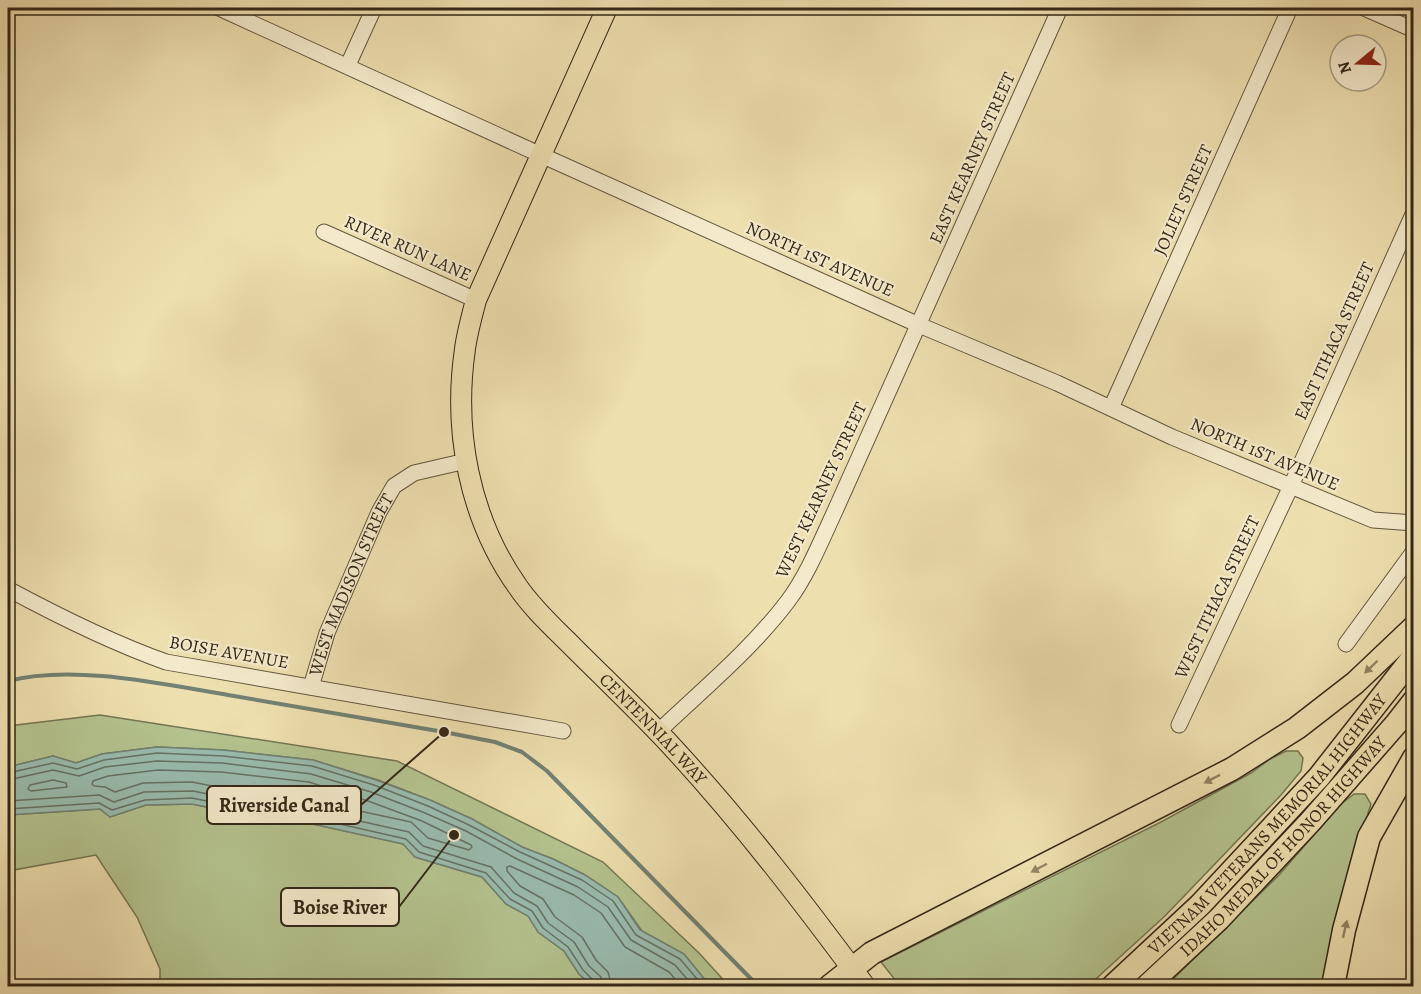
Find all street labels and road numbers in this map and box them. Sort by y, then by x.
street label: EAST KEARNEY STREET [923,68,1021,248]
street label: JOLIET STREET [1148,141,1218,259]
street label: RIVER RUN LANE [341,209,475,287]
street label: NORTH 1ST AVENUE [742,216,898,302]
street label: EAST ITHACA STREET [1288,258,1380,424]
street label: WEST KEARNEY STREET [769,398,872,583]
street label: NORTH 1ST AVENUE [1187,412,1343,496]
street label: WEST MADISON STREET [303,489,399,680]
street label: WEST ITHACA STREET [1168,512,1265,683]
street label: BOISE AVENUE [168,630,290,674]
street label: CENTENNIAL WAY [594,668,713,791]
street label: VIETNAM VETERANS MEMORIAL HIGHWAY [1142,688,1393,960]
street label: IDAHO MEDAL OF HONOR HIGHWAY [1174,730,1393,962]

